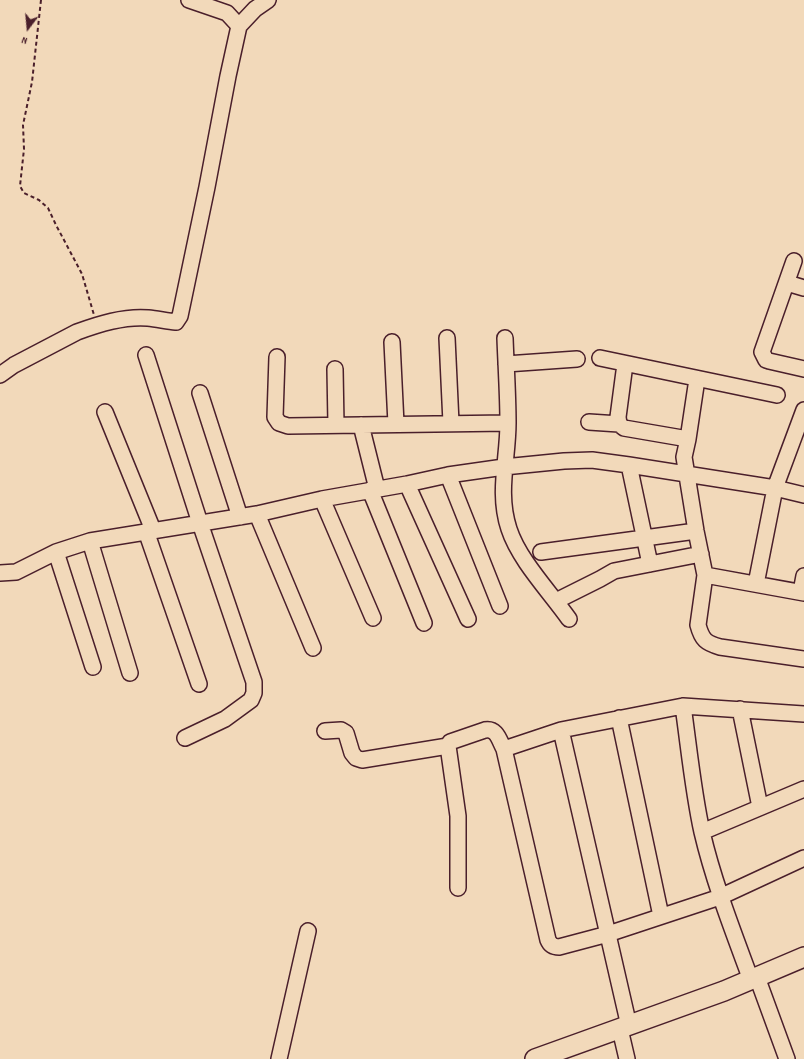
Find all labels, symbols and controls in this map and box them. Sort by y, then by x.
north arrow [8,8,48,48]
text: N [20,31,30,48]

